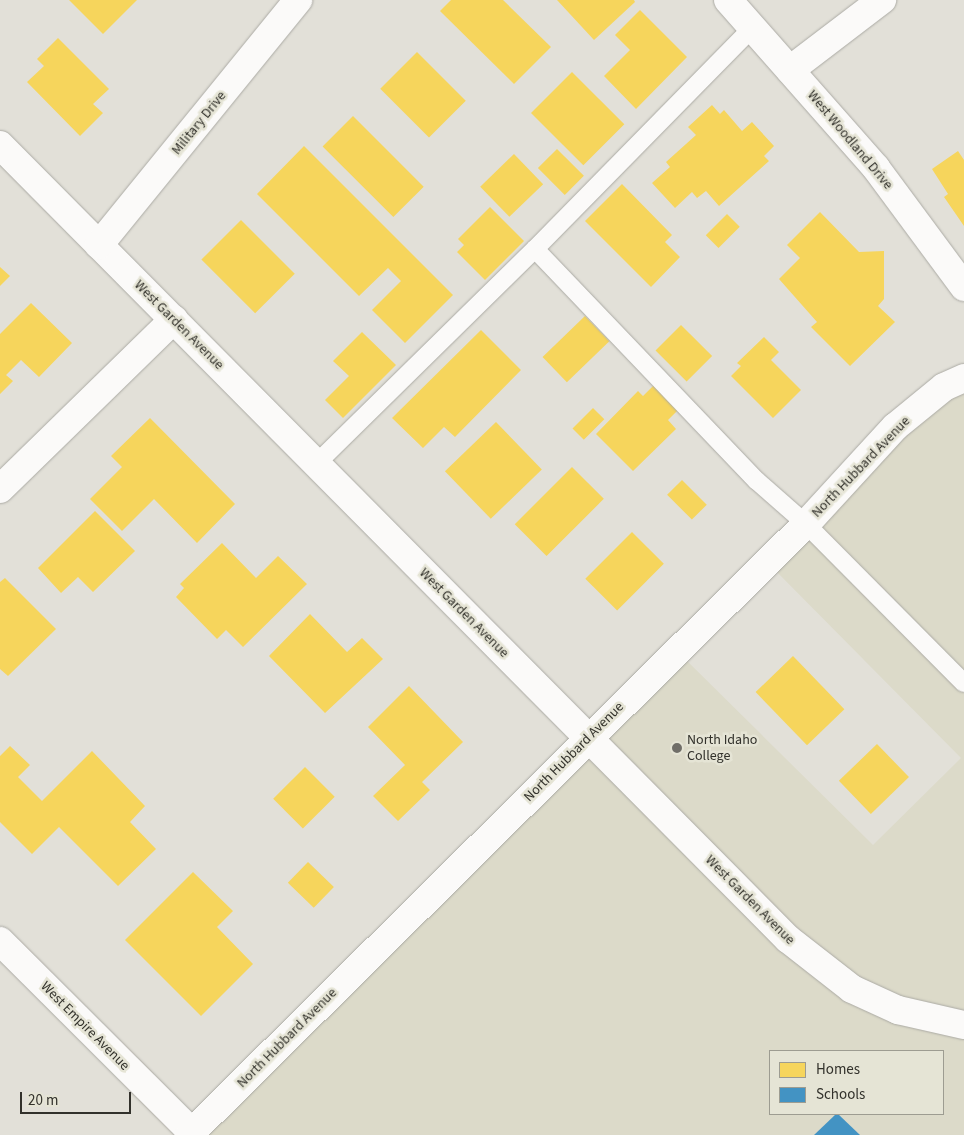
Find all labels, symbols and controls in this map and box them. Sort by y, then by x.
street label: West Woodland Drive [804,87,896,193]
street label: Military Drive [168,88,230,158]
street label: West Garden Avenue [131,277,227,373]
street label: North Hubbard Avenue [808,413,914,521]
street label: West Garden Avenue [416,565,512,661]
street label: North Hubbard Avenue [521,699,627,805]
place label: North Idaho College [687,732,757,764]
marker: North Idaho College [671,742,683,754]
street label: West Garden Avenue [702,852,798,948]
street label: West Empire Avenue [37,978,133,1074]
street label: North Hubbard Avenue [234,985,340,1091]
legend [769,1050,944,1115]
text: Homes [816,1059,860,1080]
scale bar [22,1082,134,1114]
text: Schools [816,1084,865,1105]
text: 20 m [28,1090,58,1111]

